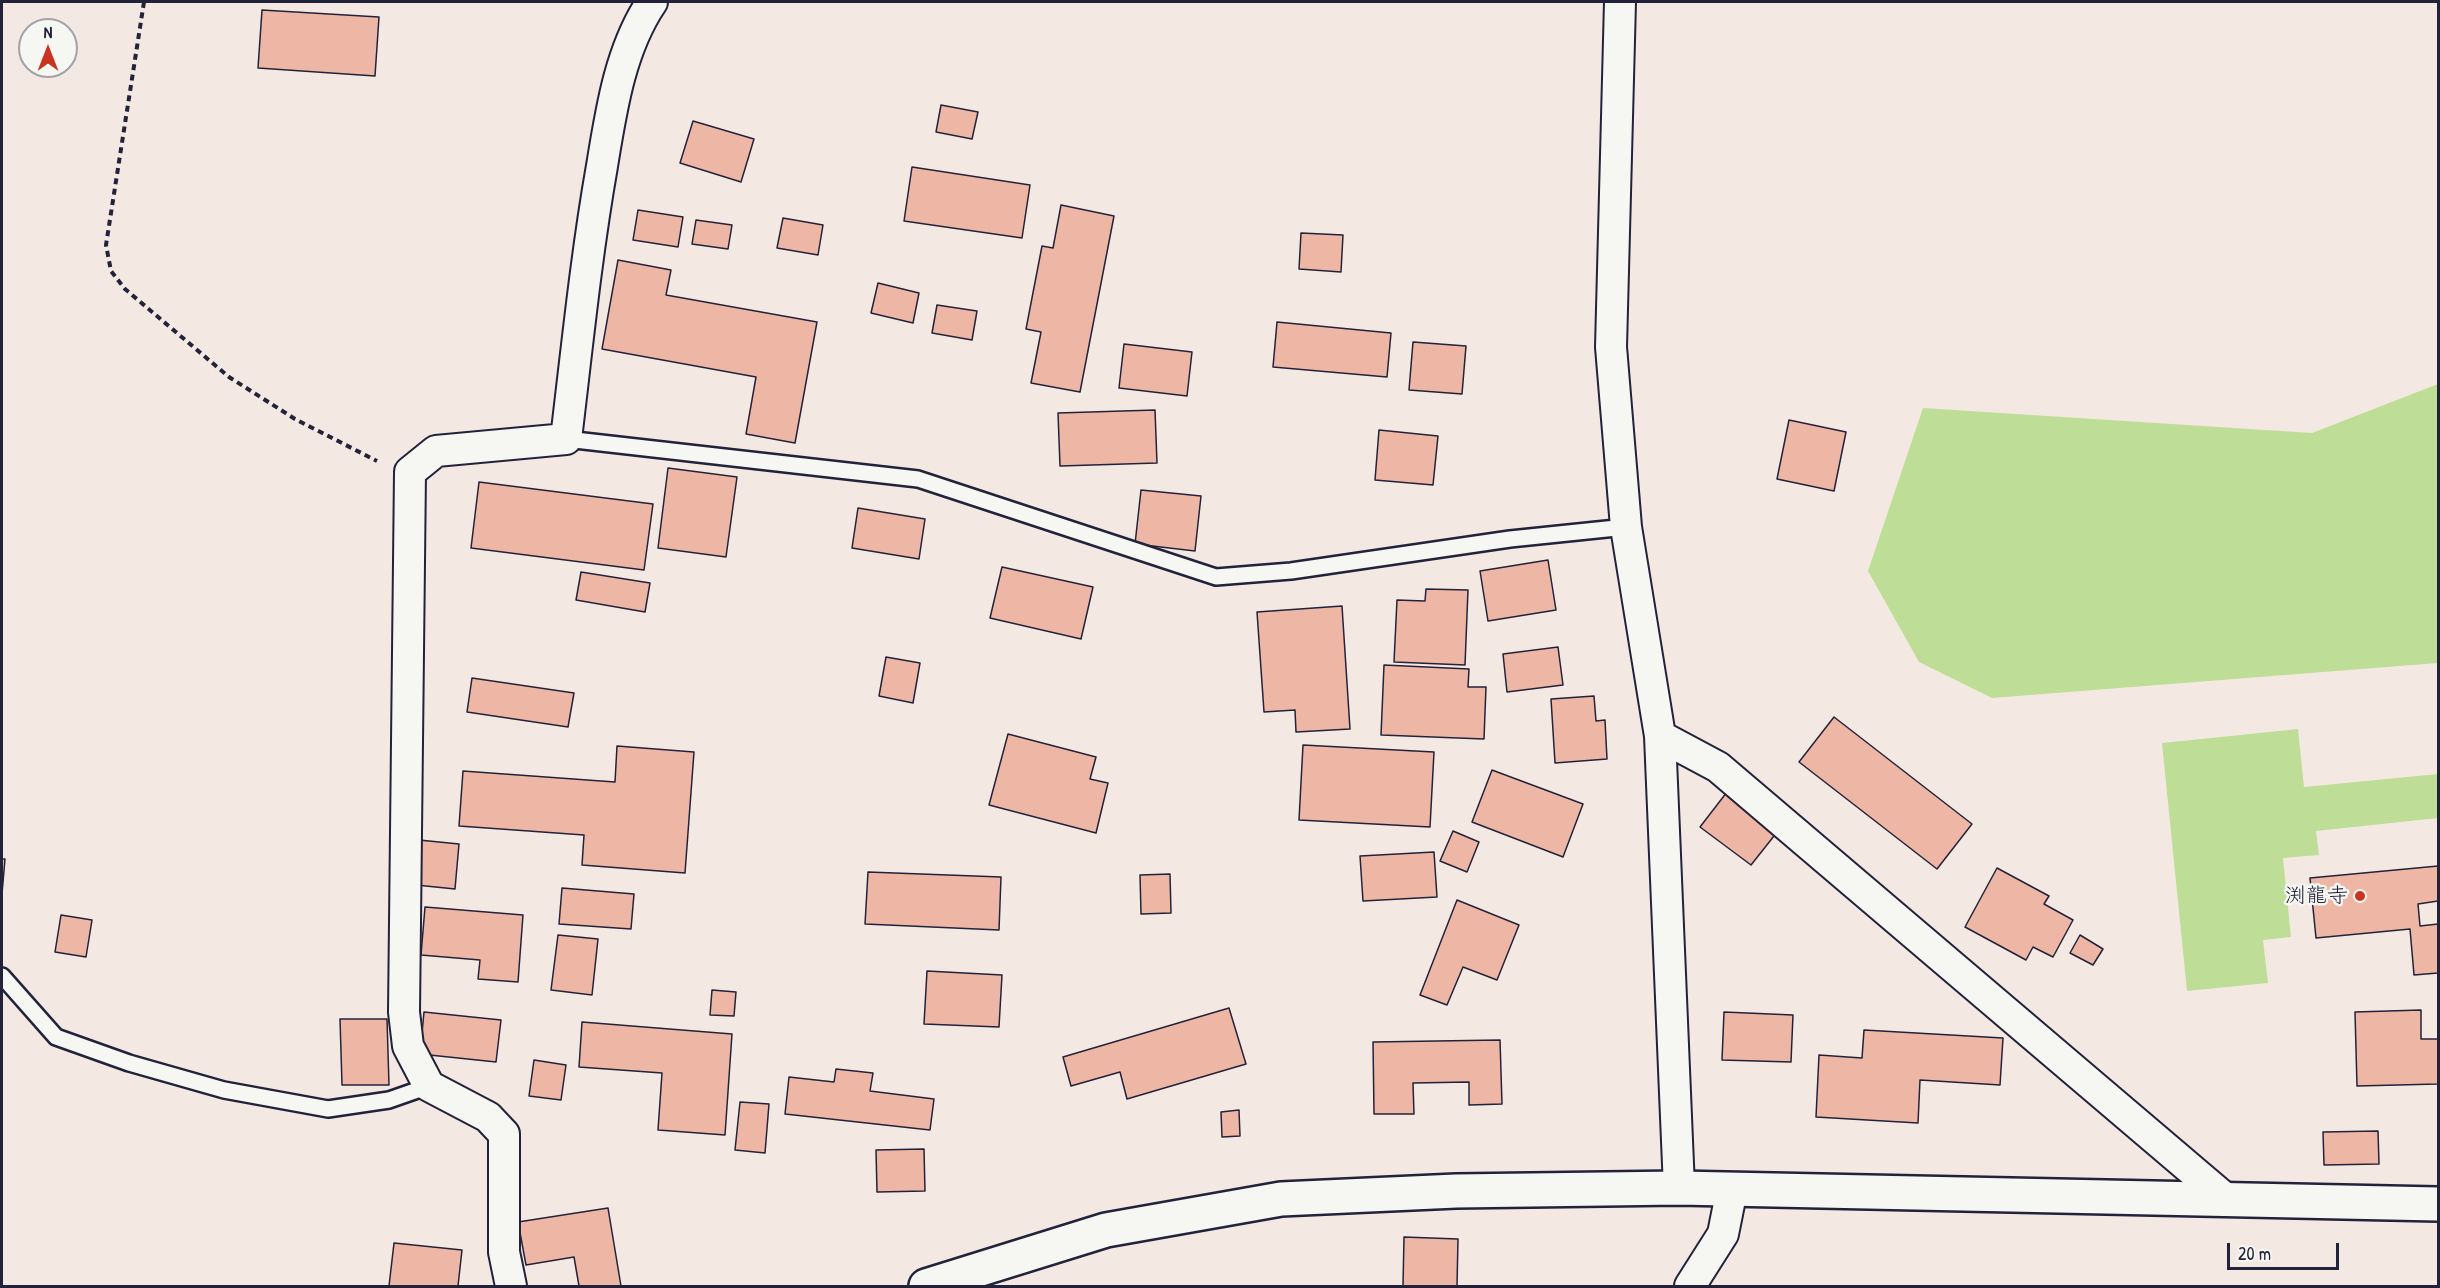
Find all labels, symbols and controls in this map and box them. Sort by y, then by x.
north arrow [18,18,78,78]
text: N [44,21,52,43]
place label: 渕龍寺 [2285,883,2348,909]
marker: 渕龍寺 [2353,889,2367,903]
scale bar [2230,1231,2342,1269]
text: 20 m [2238,1241,2271,1266]

